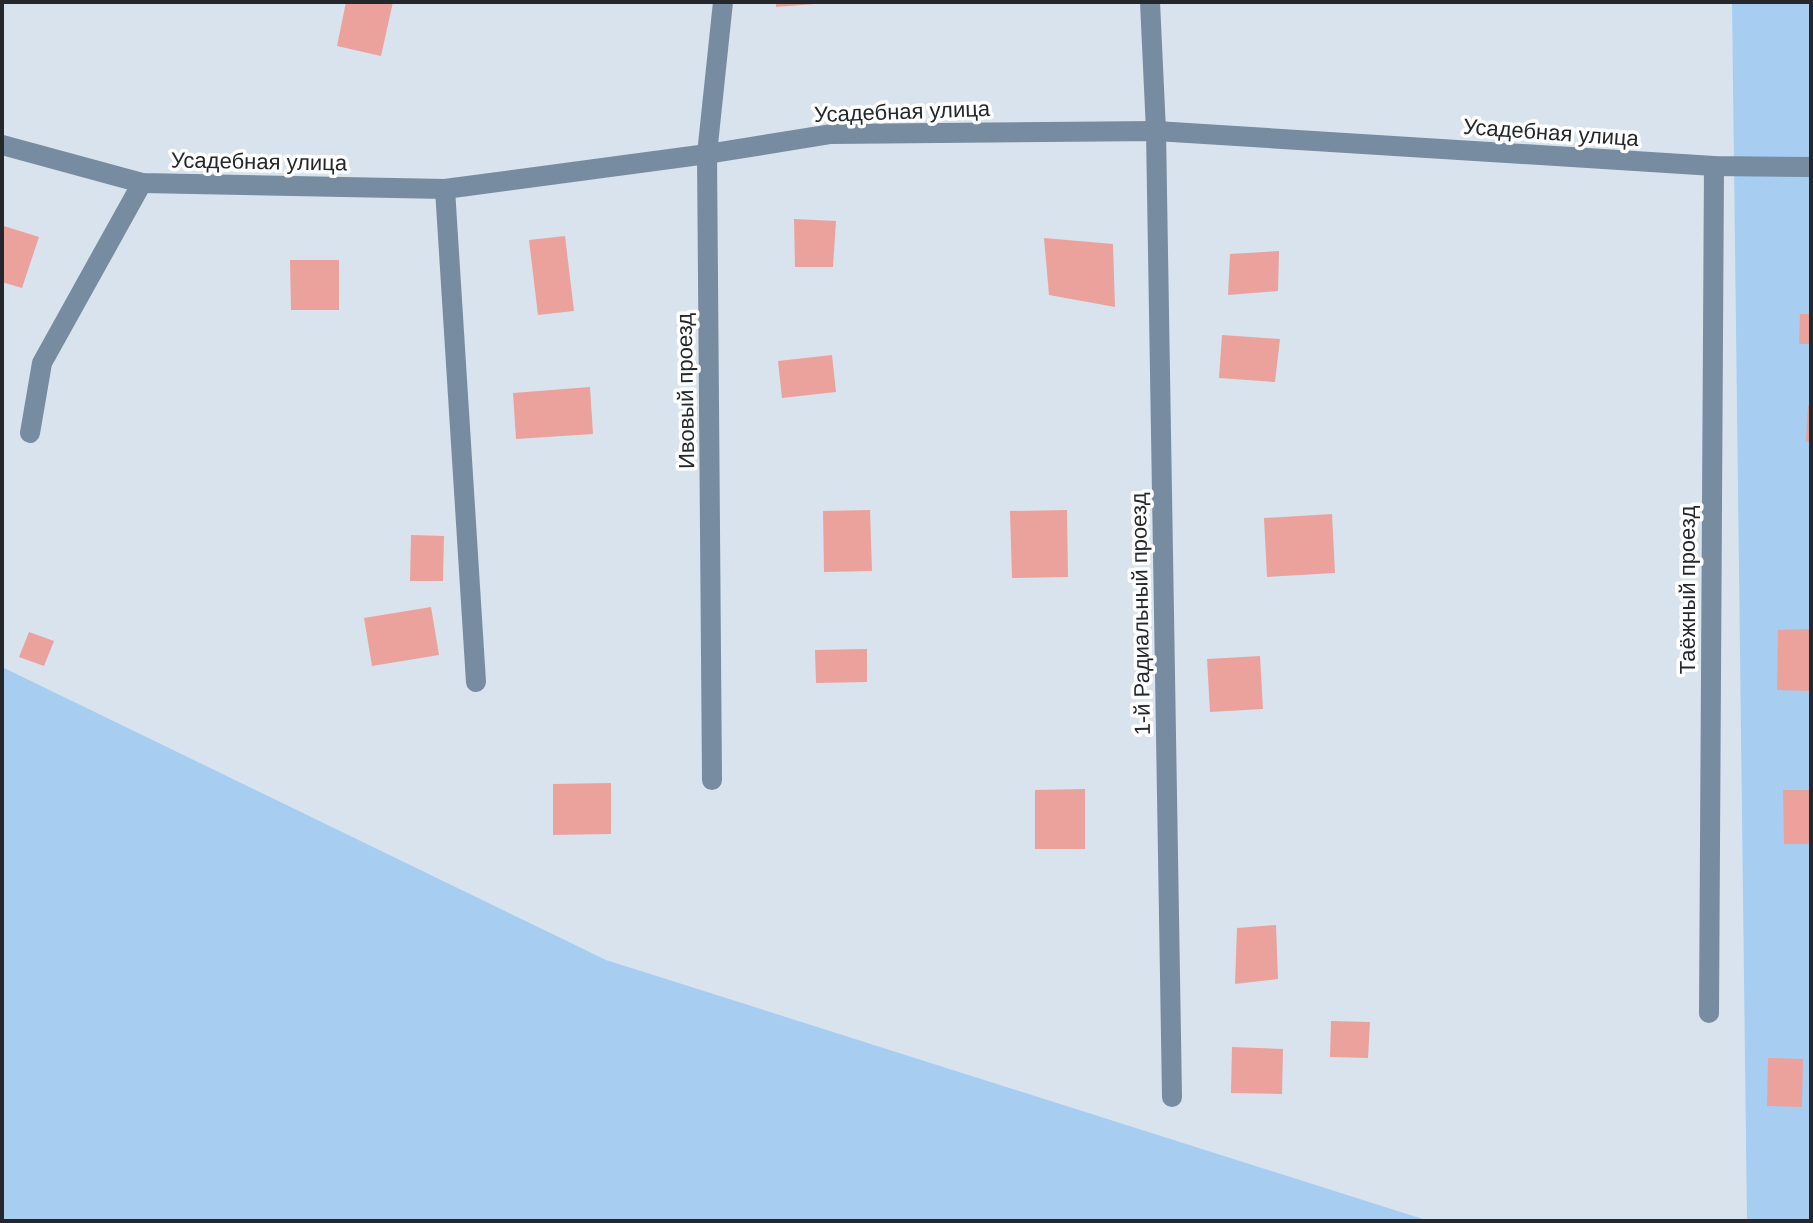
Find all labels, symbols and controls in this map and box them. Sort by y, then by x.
street label: Усадебная улица [814,96,991,127]
street label: Усадебная улица [1462,114,1640,151]
street label: Усадебная улица [171,147,348,176]
street label: Ивовый проезд [672,313,699,469]
street label: 1-й Радиальный проезд [1126,492,1155,736]
street label: Таёжный проезд [1675,506,1700,674]

